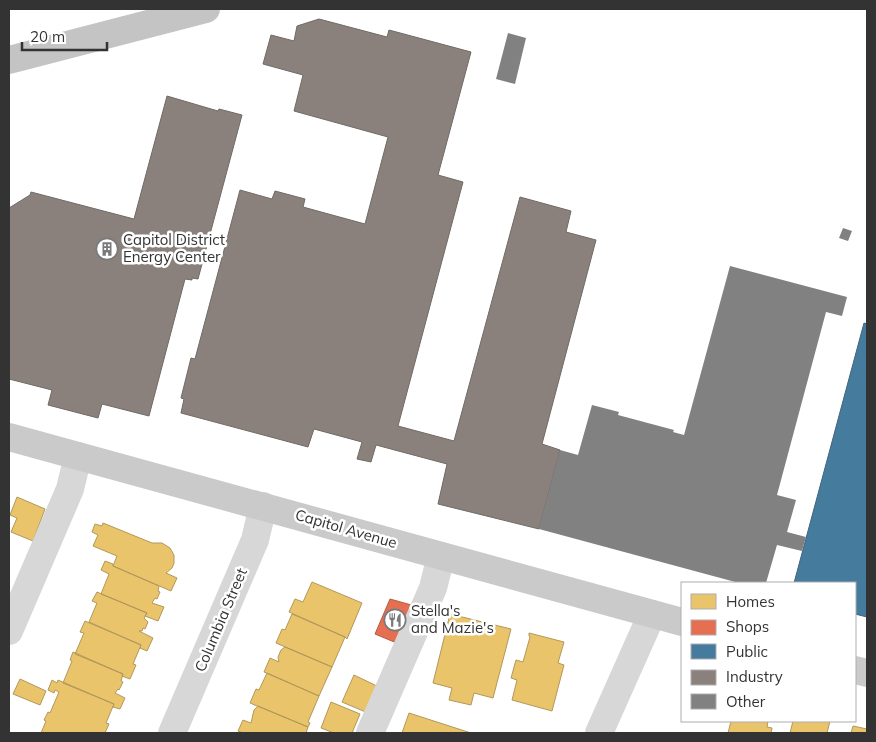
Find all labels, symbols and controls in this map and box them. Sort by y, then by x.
scale bar [22,20,108,52]
text: 20 m [30,27,65,46]
place label: Capitol District Energy Center [123,230,225,266]
building icon: Capitol District Energy Center [95,237,119,261]
street label: Capitol Avenue [293,505,399,552]
street label: Columbia Street [190,565,251,674]
legend [681,582,856,722]
text: Homes [726,592,775,611]
place label: Stella's and Mazie's [411,601,494,637]
restaurant icon: Stella's and Mazie's [383,608,407,632]
text: Shops [726,617,769,636]
text: Public [726,642,768,661]
text: Industry [726,667,783,686]
text: Other [726,692,766,711]

